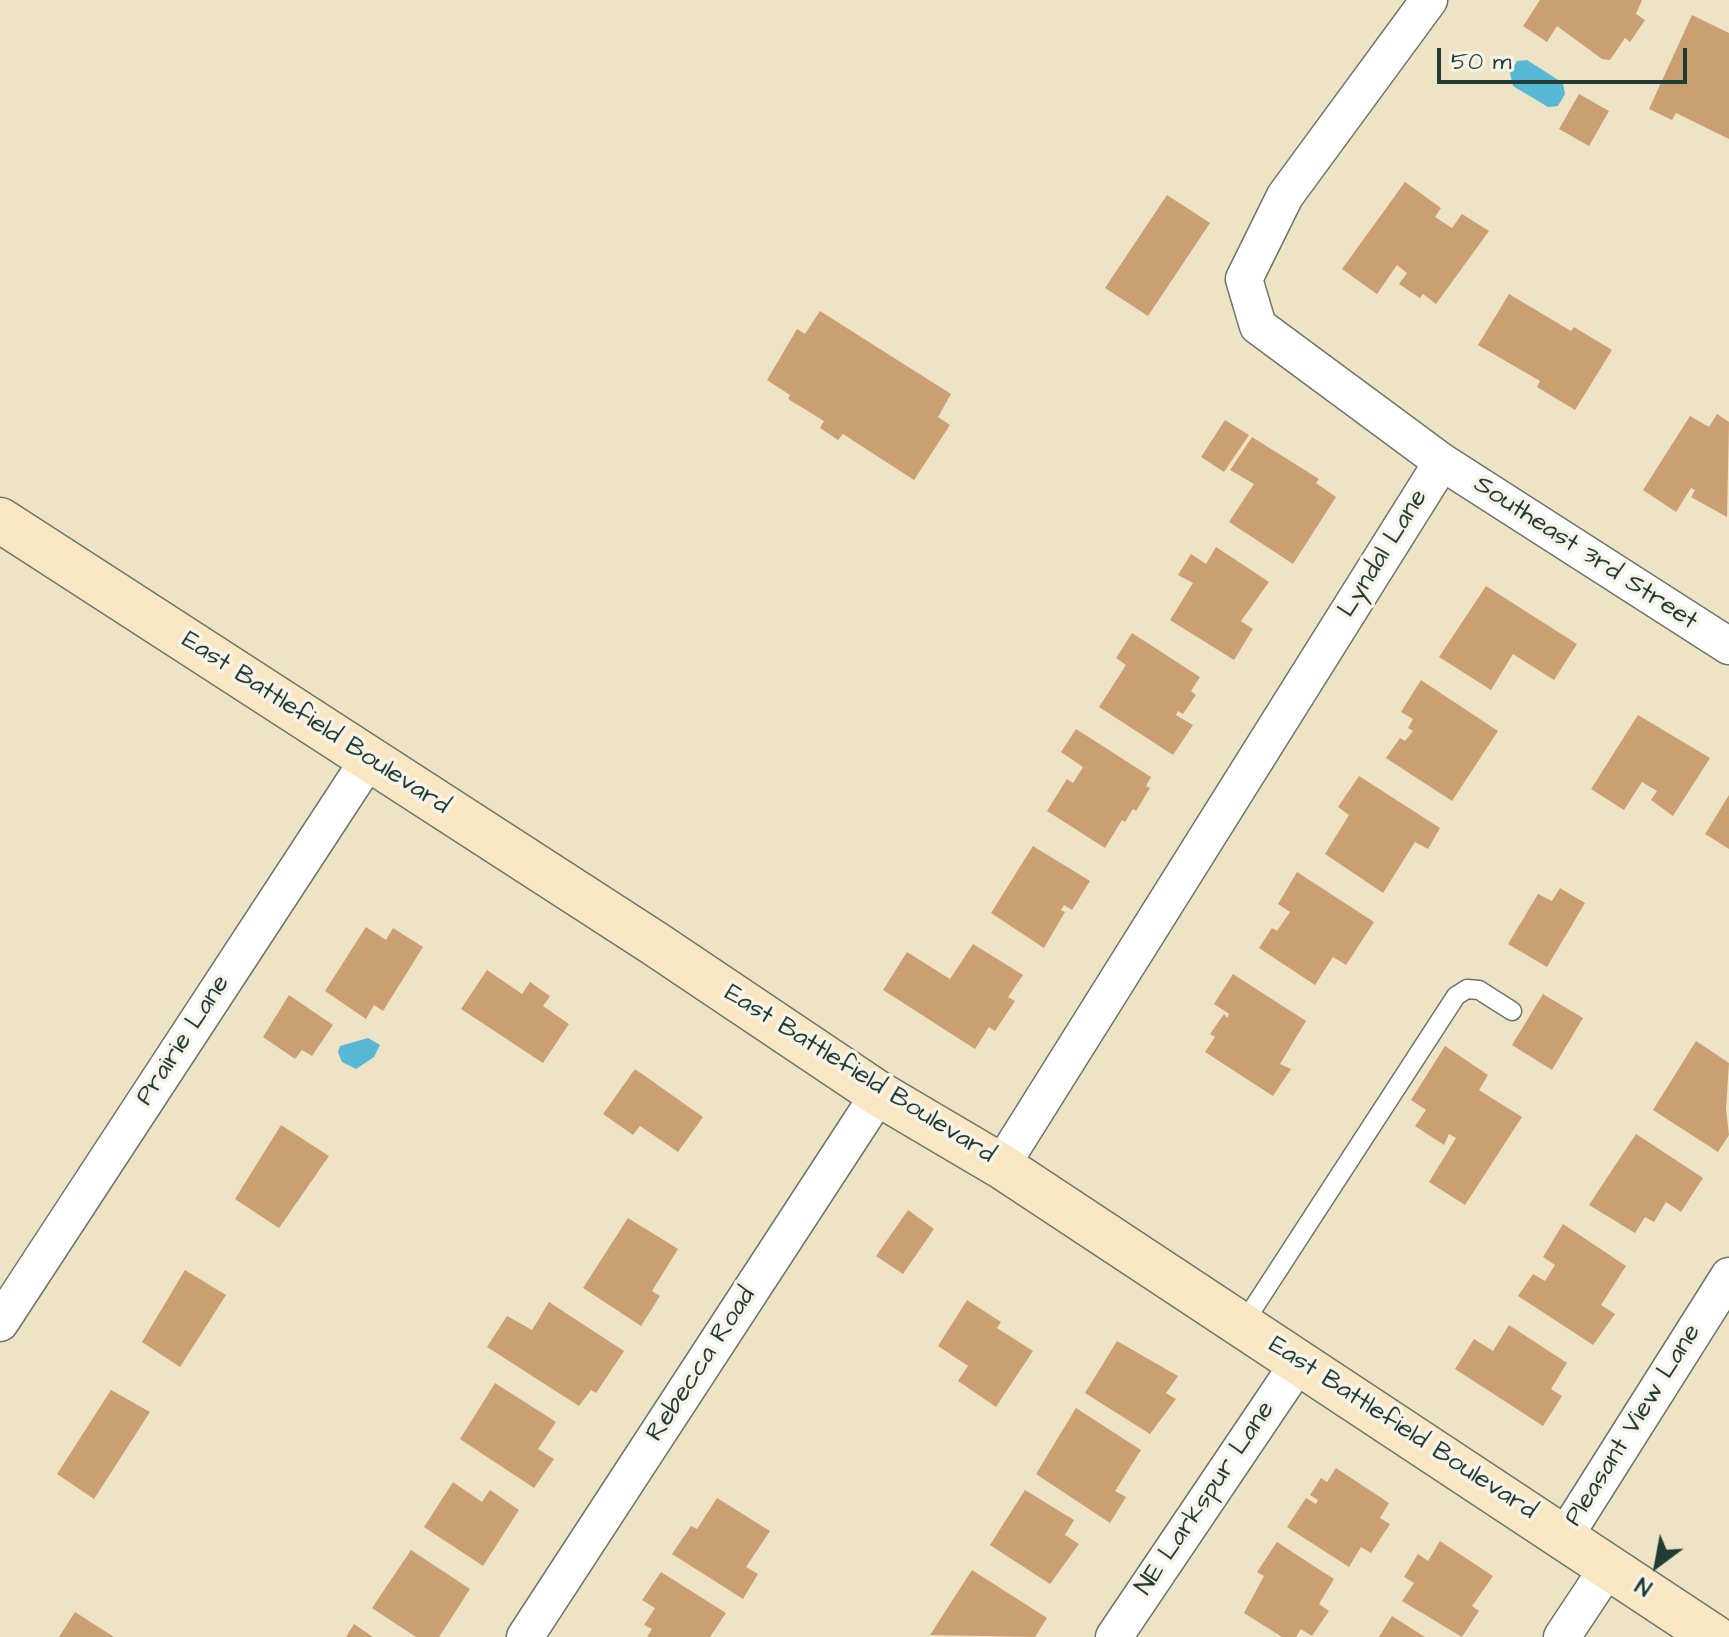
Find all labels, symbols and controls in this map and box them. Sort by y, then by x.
scale bar [1441,32,1691,82]
text: 50 m [1451,45,1511,79]
street label: Southeast 3rd Street [1467,470,1703,638]
street label: Lyndal Lane [1332,484,1436,624]
street label: East Battlefield Boulevard [175,626,455,822]
street label: Prairie Lane [130,970,238,1112]
street label: East Battlefield Boulevard [718,979,1000,1171]
street label: Rebecca Road [641,1282,763,1448]
street label: Pleasant View Lane [1559,1319,1709,1533]
street label: East Battlefield Boulevard [1262,1331,1542,1527]
street label: NE Larkspur Lane [1129,1396,1283,1602]
north arrow [1617,1525,1697,1605]
text: N [1630,1569,1658,1603]

